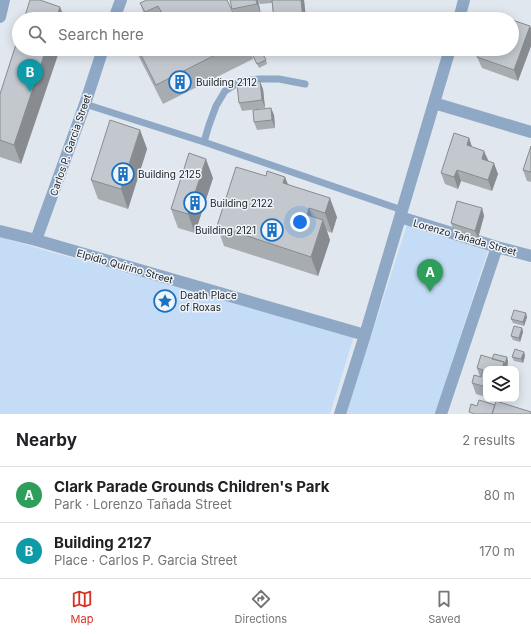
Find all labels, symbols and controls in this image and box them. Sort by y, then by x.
search box [12,12,519,56]
icon: search [26,23,48,45]
text: Search here [58,25,144,44]
pin: B [17,59,43,92]
building icon: Building 2112 [167,69,193,95]
place label: Building 2112 [196,76,257,88]
street label: Carlos P. Garcia Street [47,92,93,197]
building icon: Building 2125 [110,161,136,187]
place label: Building 2125 [138,168,201,180]
building icon: Building 2122 [182,190,208,216]
place label: Building 2122 [210,197,273,209]
your location [290,212,310,232]
building icon: Building 2121 [259,217,285,243]
street label: Lorenzo Tañada Street [412,217,519,258]
place label: Building 2121 [195,224,256,236]
street label: Elpidio Quirino Street [75,247,175,286]
pin: A [417,259,443,292]
place icon: Death Place of Roxas [152,288,178,314]
place label: Death Place of Roxas [180,289,237,313]
map controls [483,366,519,402]
button: layers [483,366,519,402]
text: Nearby [16,430,77,450]
text: 2 results [462,432,515,448]
text: Clark Parade Grounds Children's Park [54,477,329,496]
text: A [24,487,34,503]
text: 80 m [484,487,515,503]
text: Park · Lorenzo Tañada Street [54,496,232,512]
text: Building 2127 [54,533,151,552]
text: B [25,543,33,559]
text: 170 m [479,543,515,559]
text: Place · Carlos P. Garcia Street [54,552,237,568]
tab: Map [71,588,93,626]
tab: Directions [235,588,287,626]
tab: Saved [428,588,460,626]

